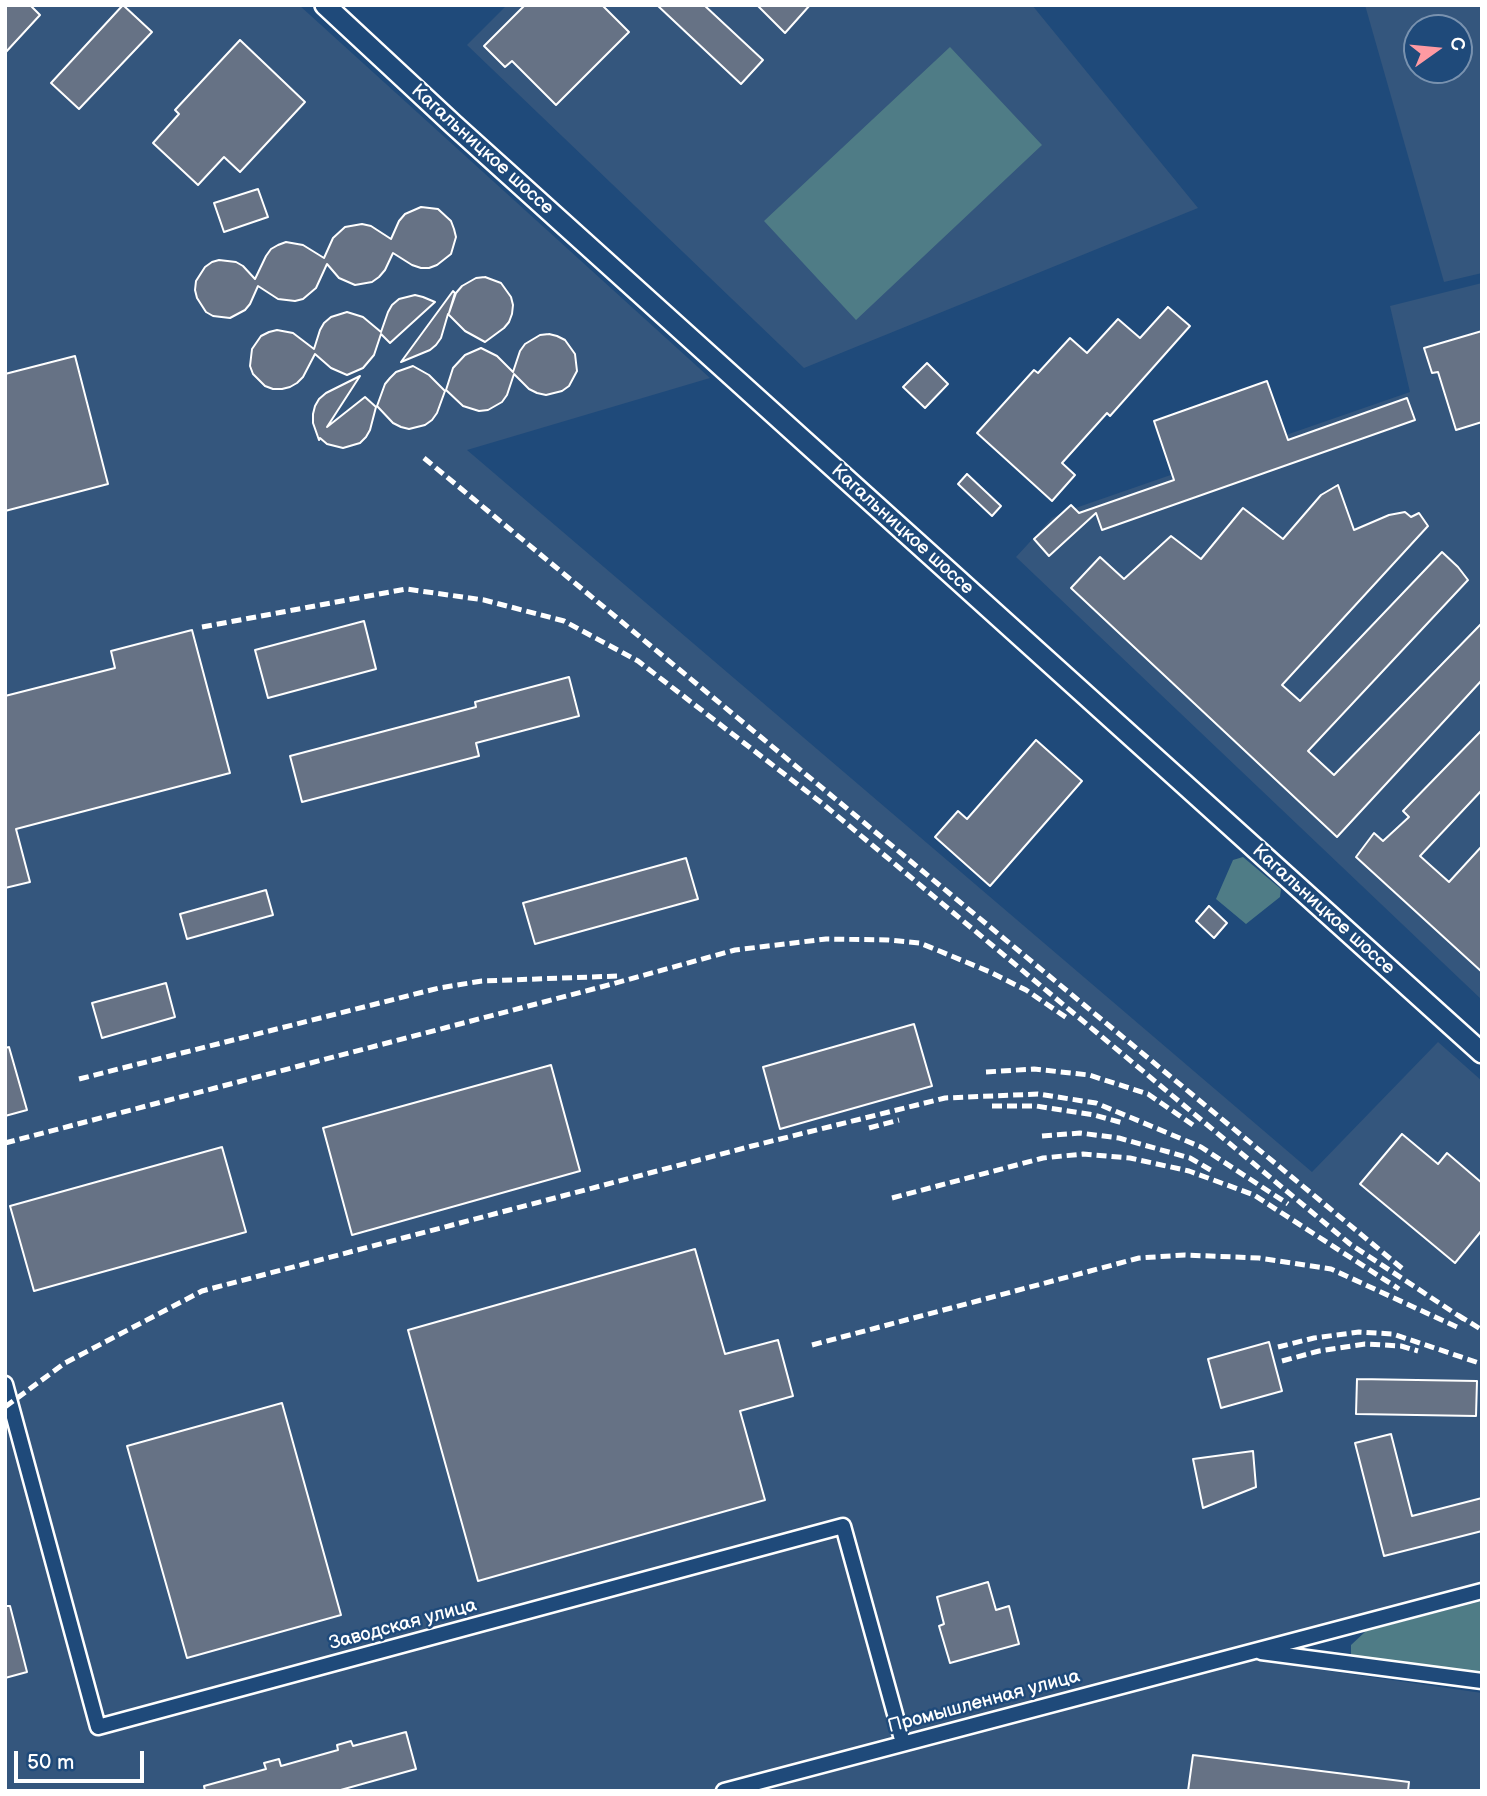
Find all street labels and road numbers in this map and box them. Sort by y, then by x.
street label: Кагальницкое шоссе [406,80,558,220]
street label: Кагальницкое шоссе [826,460,978,600]
street label: Кагальницкое шоссе [1247,840,1399,980]
street label: Заводская улица [327,1594,479,1656]
street label: Промышленная улица [885,1665,1083,1739]

